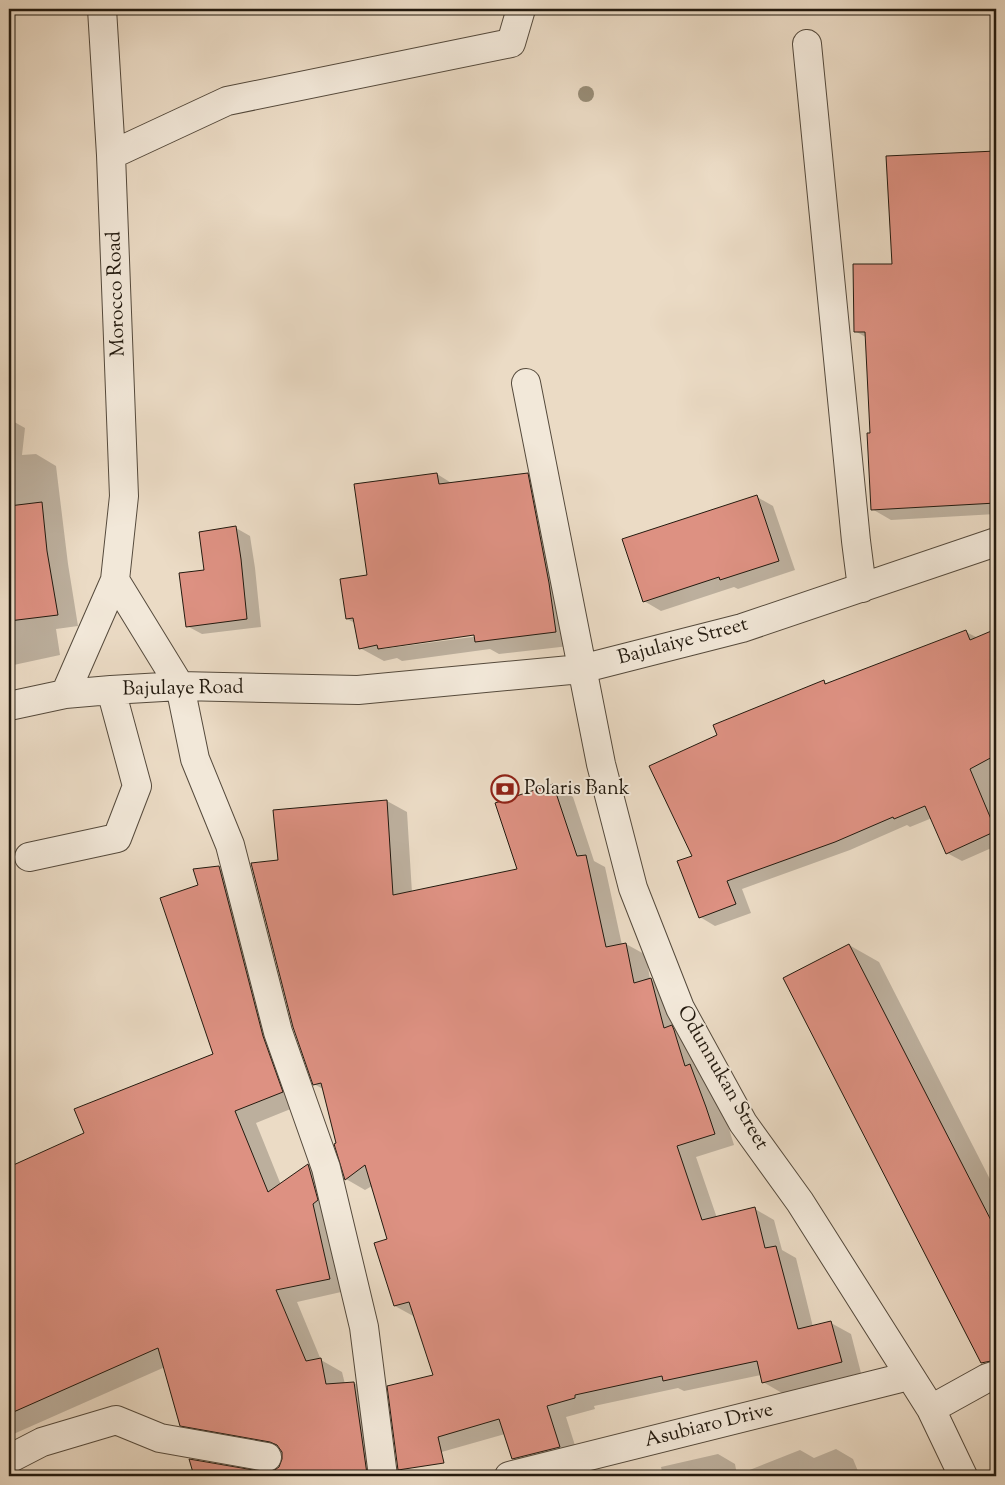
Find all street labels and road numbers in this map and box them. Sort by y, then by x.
street label: Morocco Road [100,231,134,357]
street label: Bajulaiye Street [615,611,752,673]
street label: Bajulaye Road [122,673,244,705]
street label: Odunnukan Street [669,1000,775,1156]
street label: Asubiaro Drive [642,1396,776,1456]

